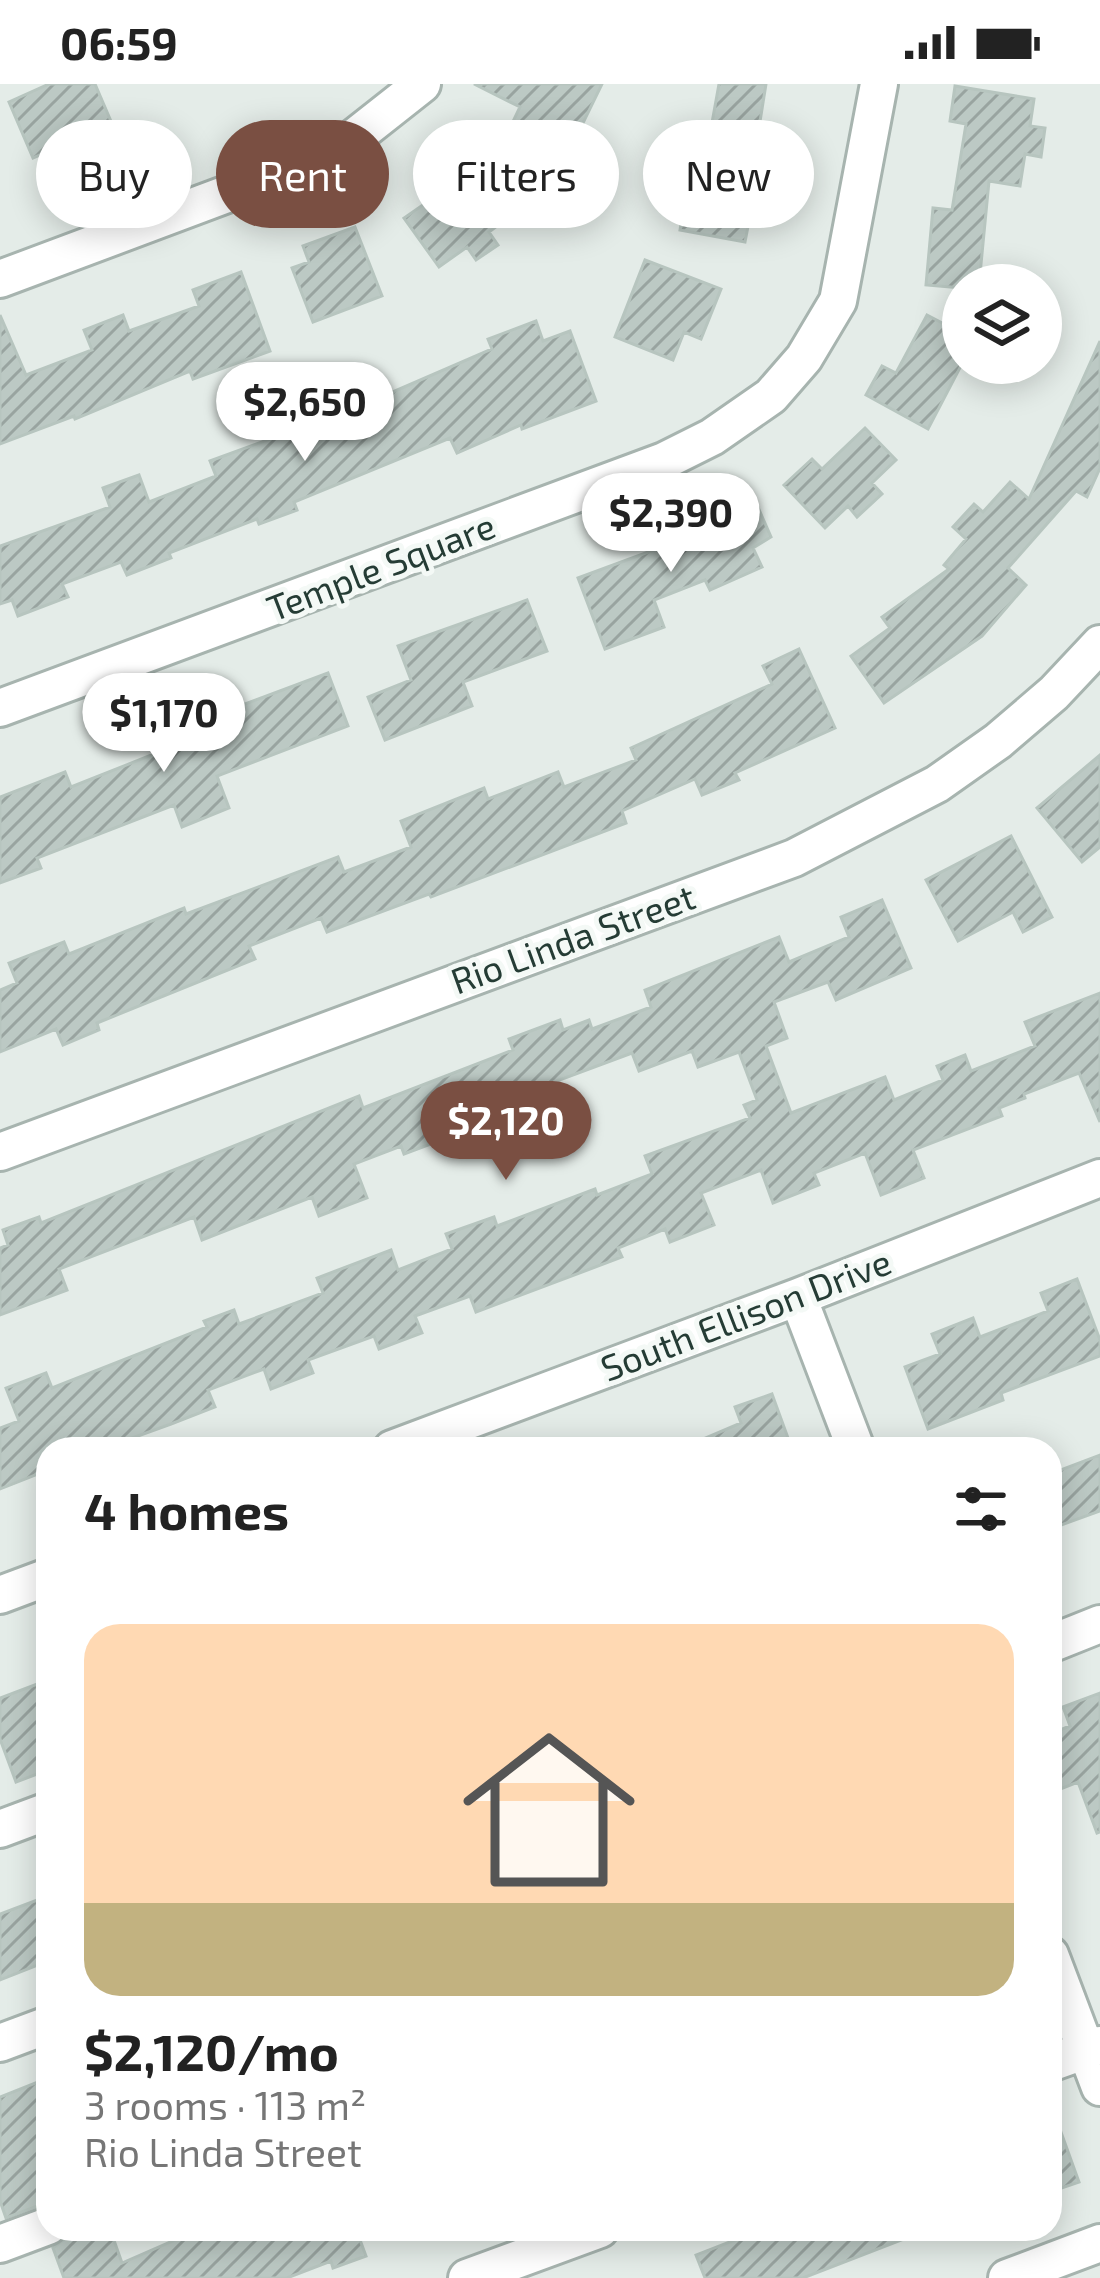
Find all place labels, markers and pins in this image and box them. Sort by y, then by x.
pin: $2,650 [207,362,403,464]
pin: $2,390 [573,473,769,575]
pin: $1,170 [66,673,262,775]
pin: $2,120 [408,1081,604,1183]

